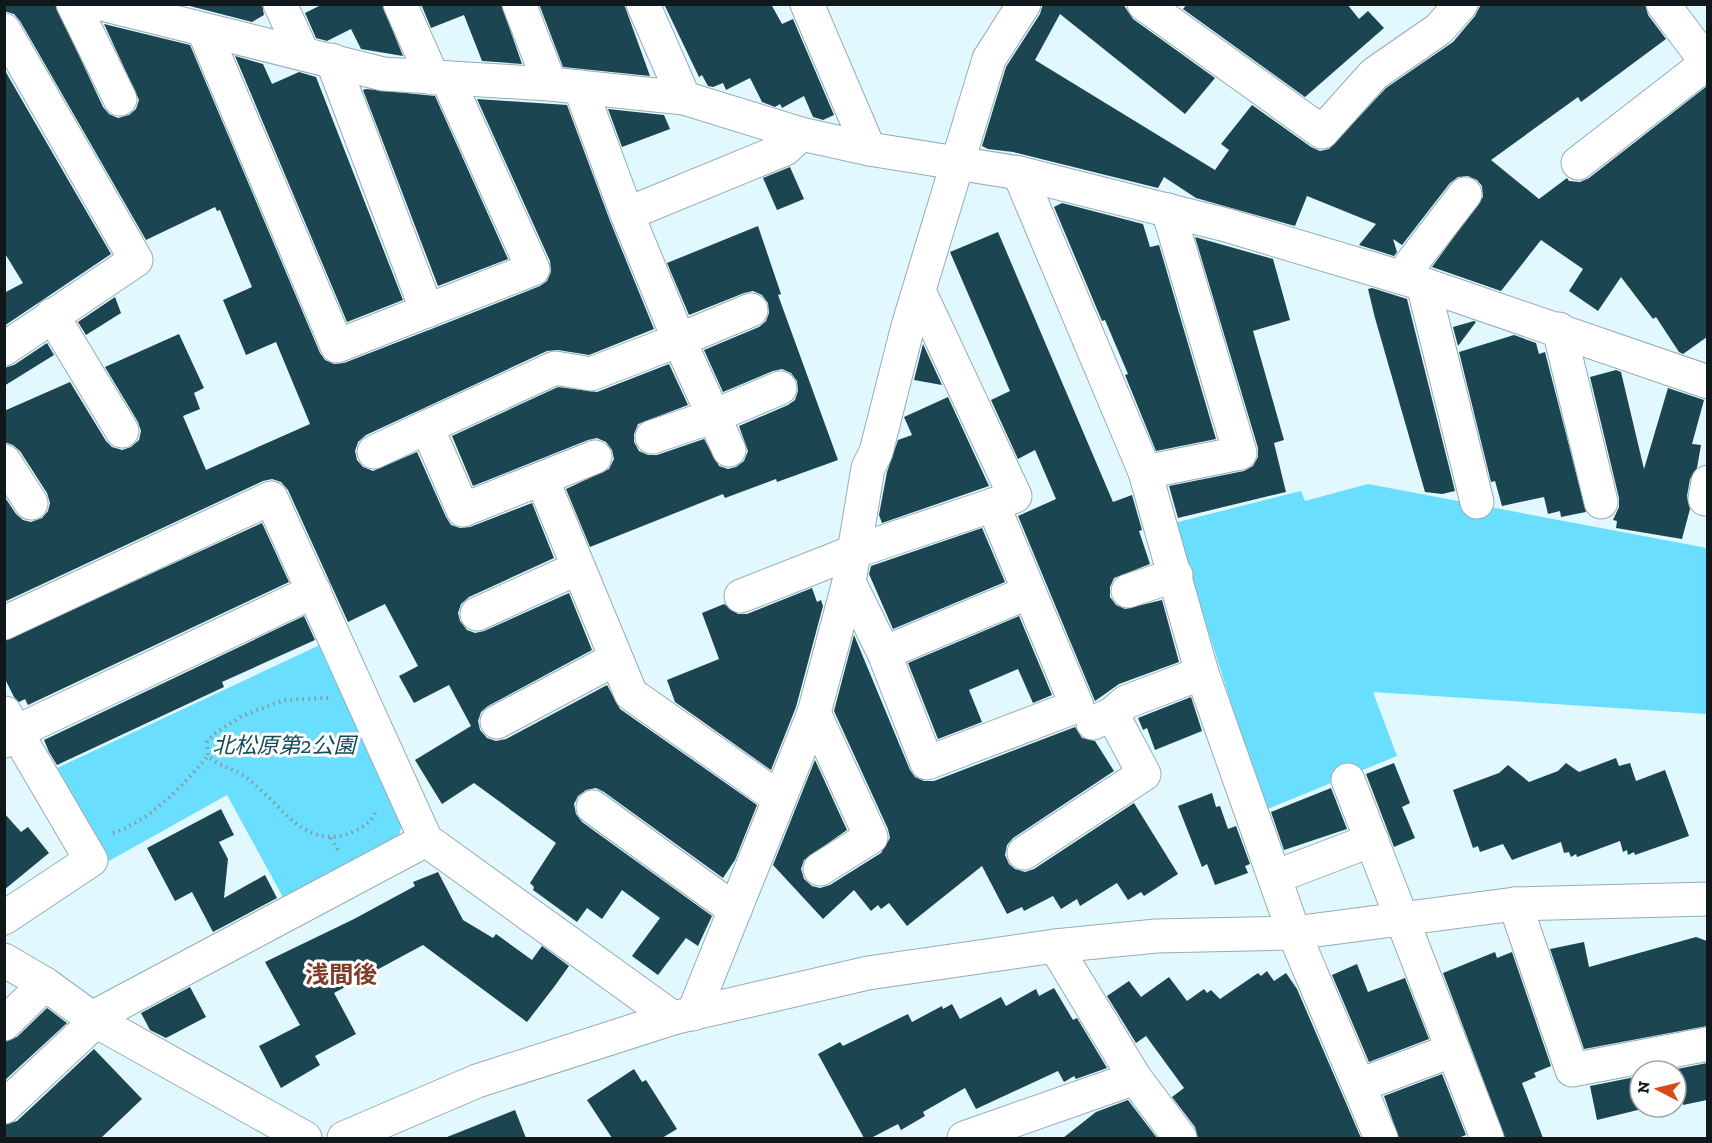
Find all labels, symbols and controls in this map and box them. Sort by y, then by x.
park label: 北松原第2公園 [212,732,359,759]
district label: 浅間後 [305,960,377,989]
north arrow [1628,1059,1688,1119]
text: N [1633,1080,1654,1094]

